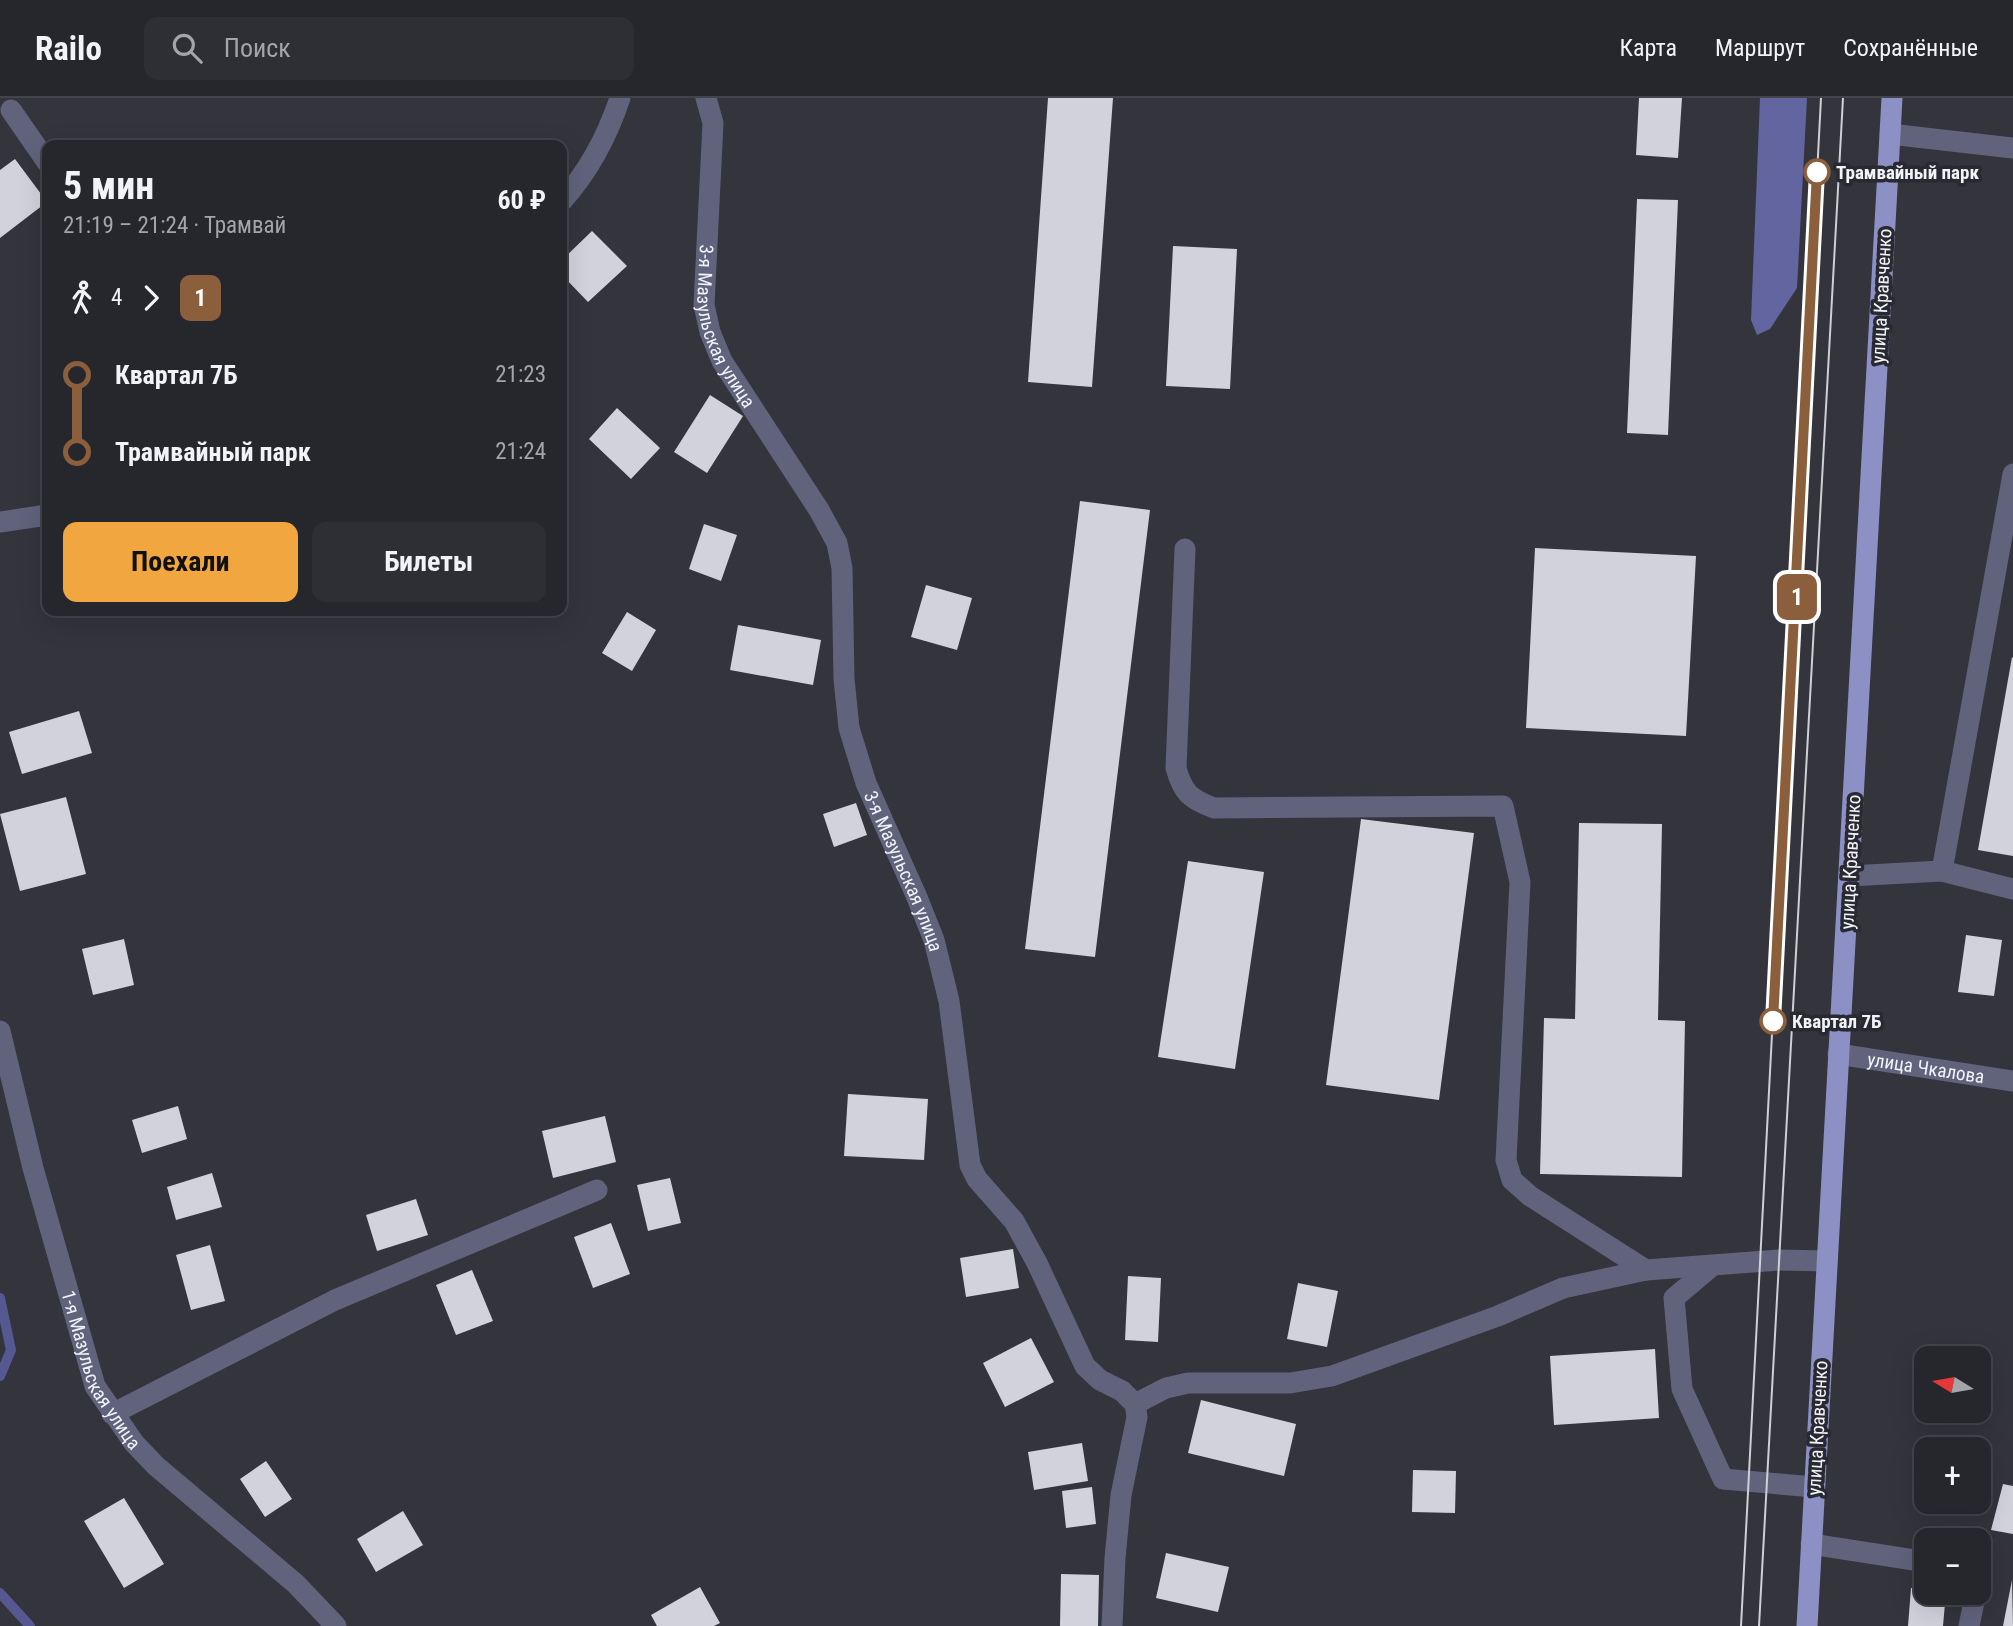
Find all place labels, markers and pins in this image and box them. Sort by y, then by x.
marker: Трамвайный парк [1804,159,1830,185]
place label: Трамвайный парк [1836,161,1979,184]
marker: Квартал 7Б [1760,1008,1786,1034]
place label: Квартал 7Б [1792,1010,1881,1033]

